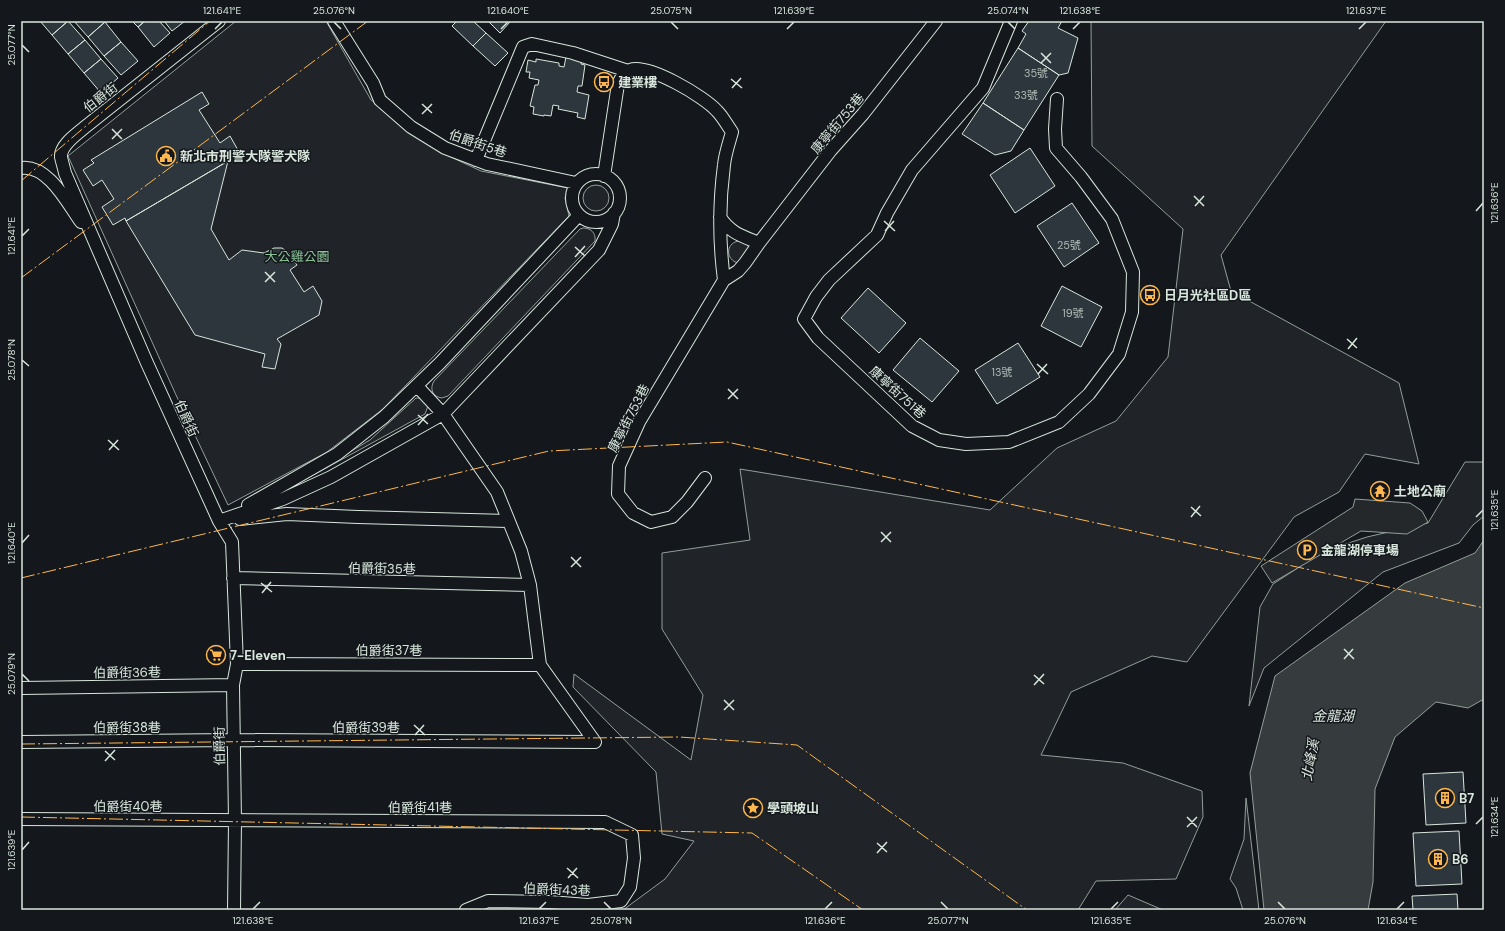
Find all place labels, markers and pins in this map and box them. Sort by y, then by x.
bus stop icon: 建業樓 [593,71,615,93]
place label: 建業樓 [618,74,657,91]
public building icon: 新北市刑警大隊警犬隊 [155,145,177,167]
place label: 新北市刑警大隊警犬隊 [180,148,310,165]
bus stop icon: 日月光社區D區 [1139,284,1161,306]
place label: 日月光社區D區 [1164,287,1251,304]
temple icon: 土地公廟 [1369,480,1391,502]
place label: 土地公廟 [1394,483,1446,500]
parking icon: 金龍湖停車場 [1296,539,1318,561]
place label: 金龍湖停車場 [1321,542,1399,559]
supermarket icon: 7-Eleven [205,644,227,666]
place label: 7-Eleven [230,647,286,664]
building icon: B7 [1434,787,1456,809]
place label: B7 [1459,790,1474,807]
place icon: 學頭坡山 [742,797,764,819]
place label: 學頭坡山 [767,800,819,817]
building icon: B6 [1427,848,1449,870]
place label: B6 [1452,851,1469,868]

